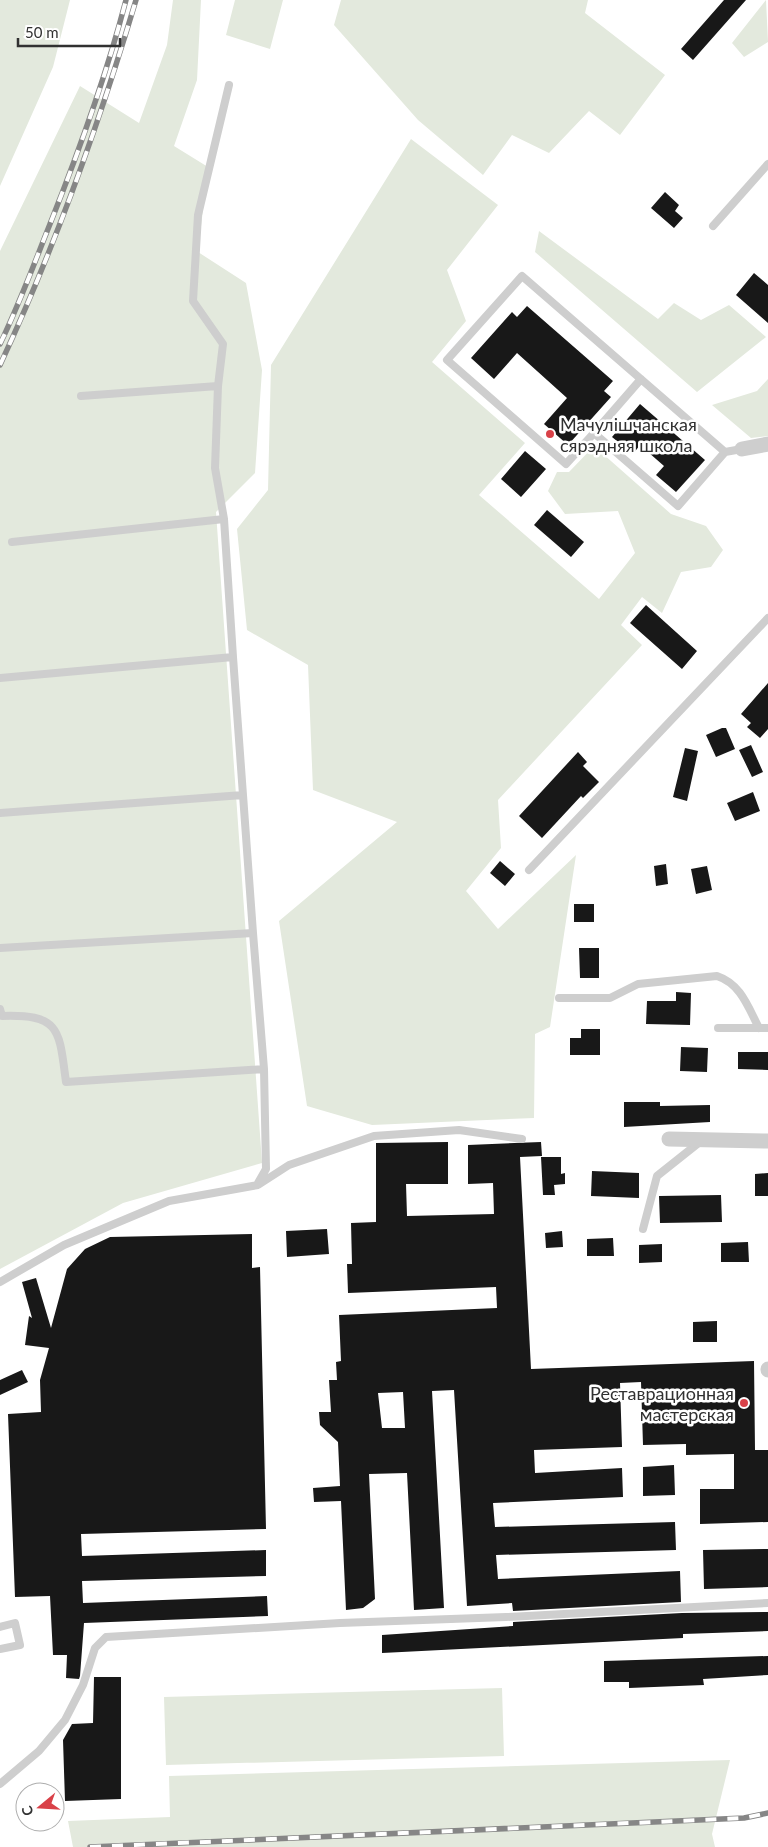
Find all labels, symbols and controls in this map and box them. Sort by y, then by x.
scale bar [18,15,120,47]
text: 50 m [25,23,59,41]
place label: Мачулішчанская сярэдняя школа [560,413,697,456]
marker: Мачулішчанская сярэдняя школа [544,428,556,440]
place label: Реставрационная мастерская [590,1382,734,1425]
marker: Реставрационная мастерская [738,1397,750,1409]
north arrow [15,1782,65,1832]
text: С [17,1803,37,1818]

